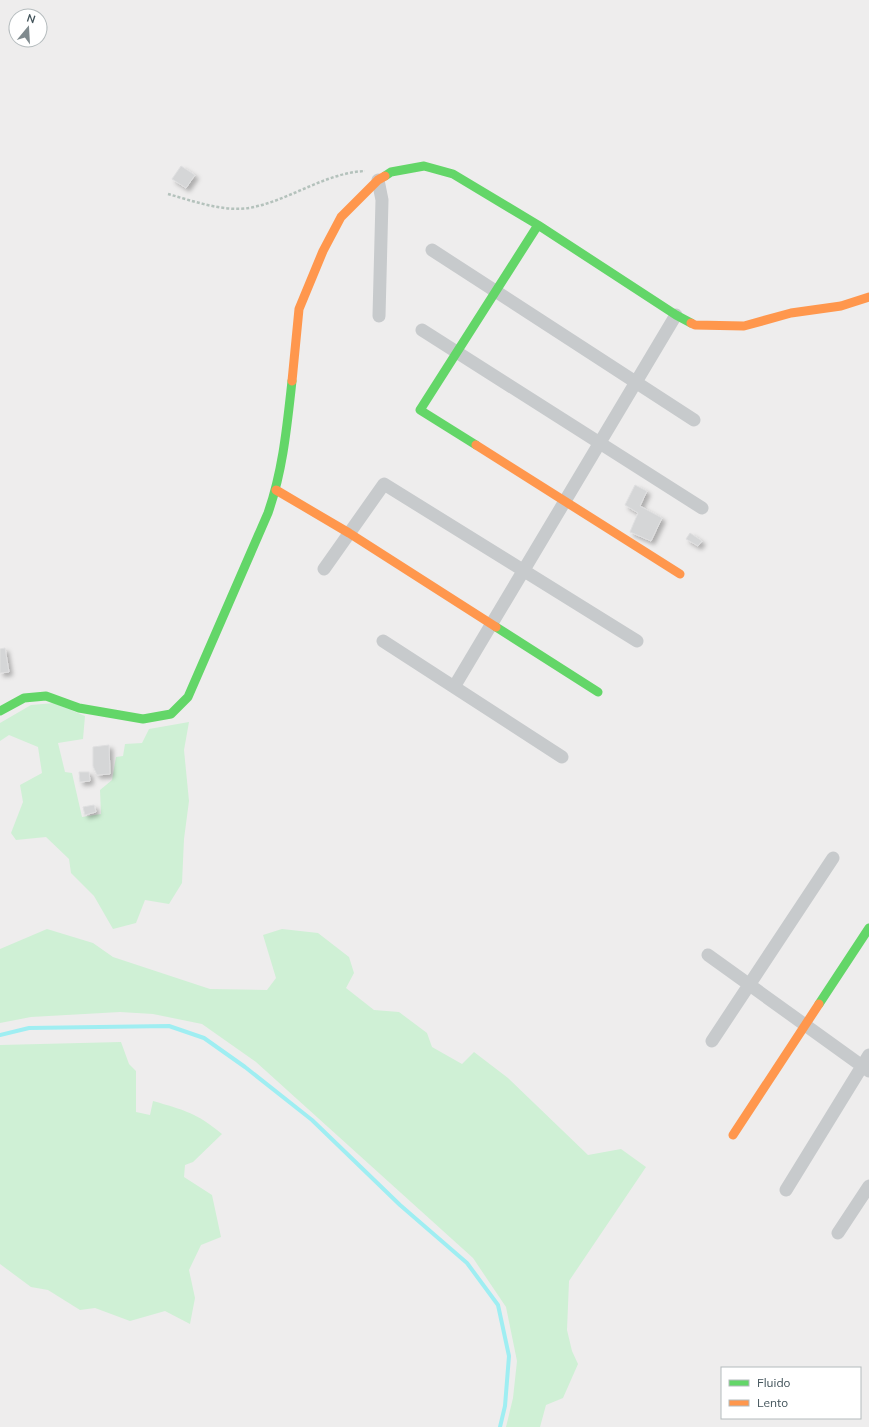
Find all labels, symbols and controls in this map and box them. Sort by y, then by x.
north arrow [8,8,48,48]
text: N [25,11,37,26]
legend [721,1367,861,1419]
text: Fluido [757,1375,791,1390]
text: Lento [757,1395,788,1410]

